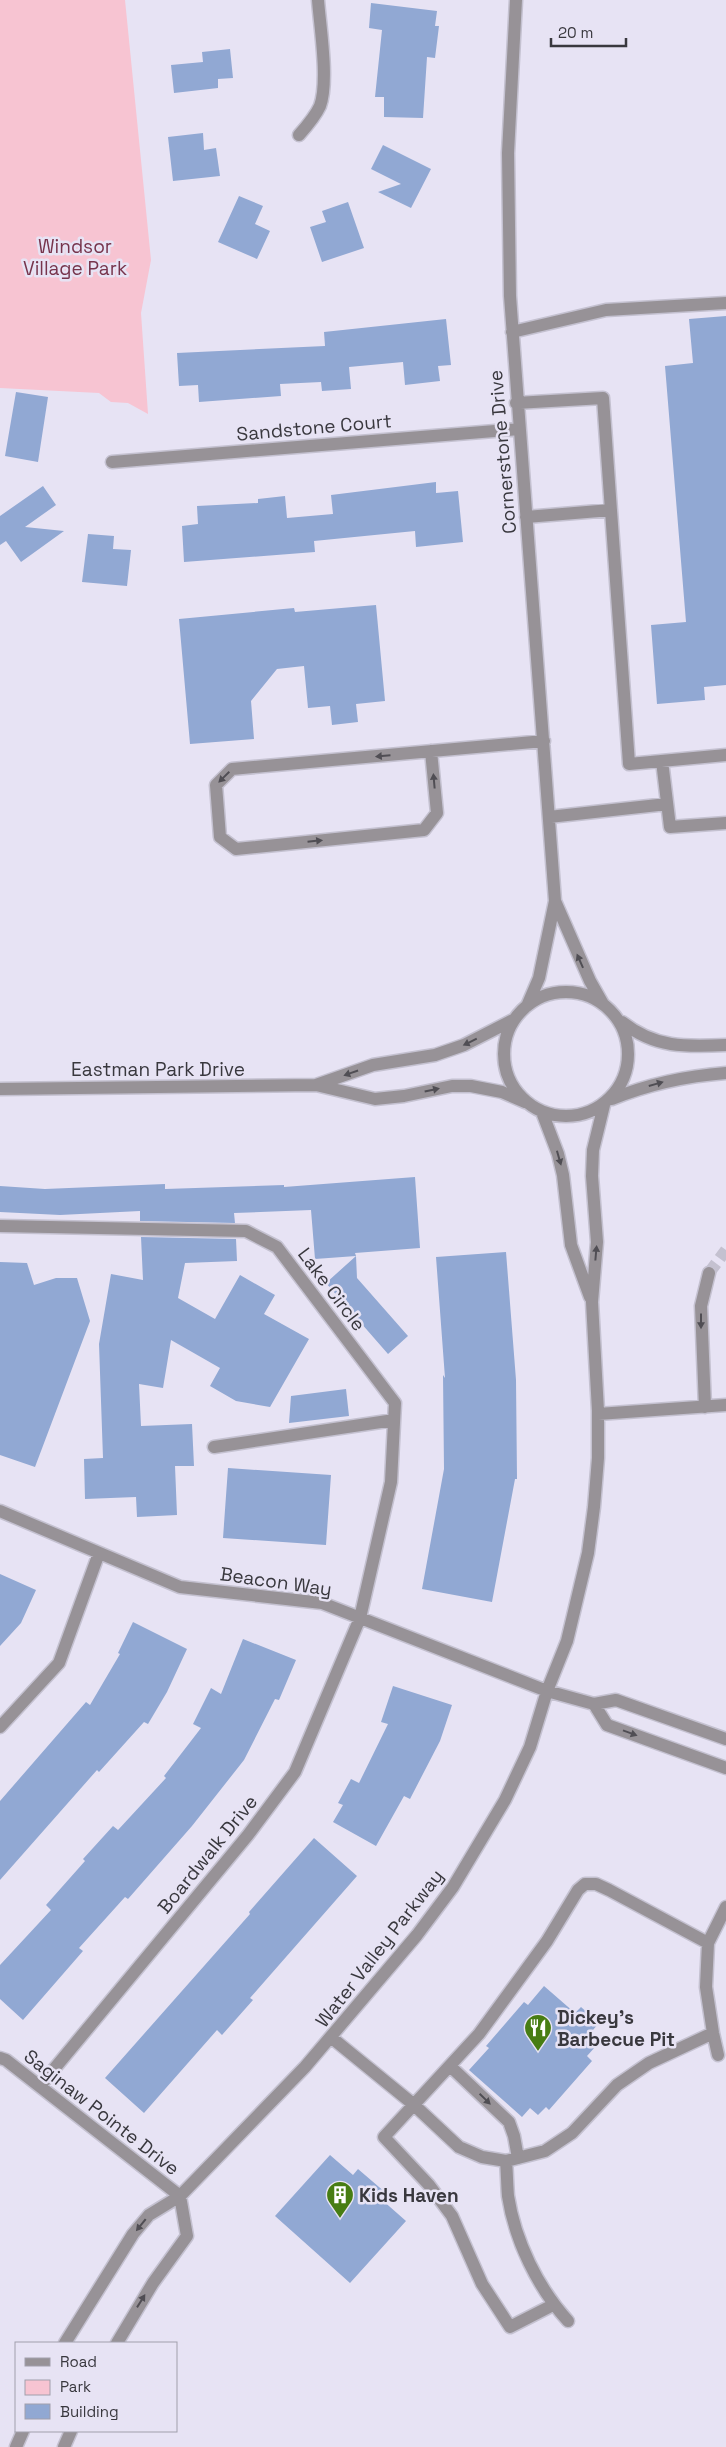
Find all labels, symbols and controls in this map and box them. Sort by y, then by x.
scale bar [551,15,626,47]
text: 20 m [558,23,593,42]
park label: Windsor Village Park [23,234,127,281]
street label: Cornerstone Drive [483,369,522,535]
street label: Sandstone Court [235,408,393,447]
one-way arrow [375,752,391,760]
one-way arrow [218,771,230,783]
one-way arrow [430,773,438,789]
one-way arrow [307,837,323,845]
one-way arrow [576,954,584,968]
one-way arrow [463,1038,477,1046]
street label: Eastman Park Drive [71,1057,245,1082]
one-way arrow [343,1070,358,1077]
one-way arrow [648,1079,663,1087]
one-way arrow [424,1086,439,1094]
one-way arrow [555,1151,563,1166]
street label: Lake Circle [292,1243,371,1336]
one-way arrow [592,1245,600,1261]
one-way arrow [697,1313,705,1329]
street label: Beacon Way [218,1561,333,1602]
one-way arrow [623,1729,638,1737]
street label: Boardwalk Drive [152,1790,263,1919]
street label: Water Valley Parkway [310,1864,449,2033]
place label: Dickey's Barbecue Pit [557,2005,675,2052]
restaurant icon: Dickey's Barbecue Pit [523,2013,553,2052]
street label: Saginaw Pointe Drive [19,2044,184,2181]
one-way arrow [479,2093,491,2105]
building icon: Kids Haven [325,2180,355,2219]
place label: Kids Haven [359,2183,459,2208]
one-way arrow [135,2218,146,2231]
one-way arrow [136,2295,146,2308]
legend [15,2342,178,2432]
text: Road [60,2352,97,2371]
text: Park [60,2377,91,2396]
text: Building [60,2402,119,2421]

